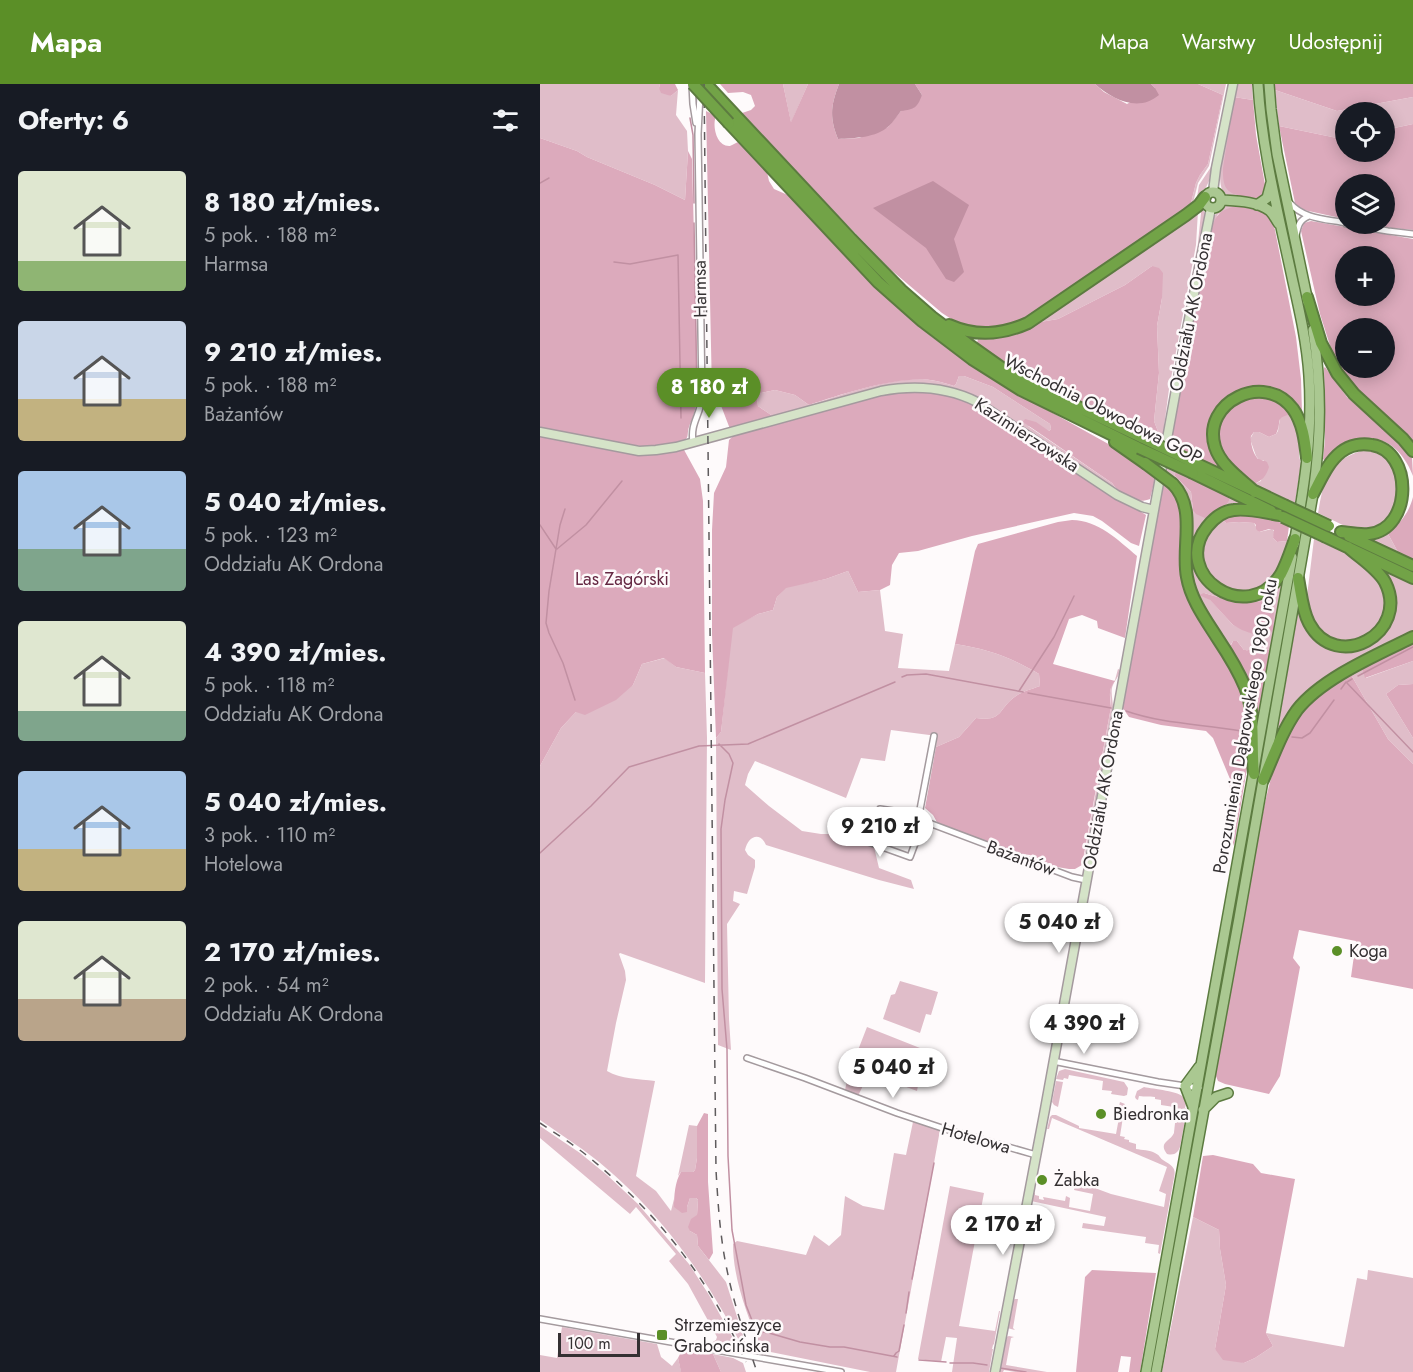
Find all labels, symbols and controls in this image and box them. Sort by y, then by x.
text: Mapa [30,22,102,63]
text: Mapa [1100,27,1149,57]
text: Warstwy [1182,27,1255,57]
text: Udostępnij [1288,27,1383,57]
text: Oferty: 6 [18,101,129,139]
map controls [1335,102,1395,378]
button: locate [1335,102,1395,162]
icon: filters [489,104,522,137]
button: layers [1335,174,1395,234]
text: 8 180 zł/mies. [204,183,381,221]
icon: home [66,195,138,267]
text: 5 pok. · 188 m² [204,221,336,250]
street label: Oddziału AK Ordona [1163,230,1219,394]
button: + [1335,246,1395,306]
text: Harmsa [204,250,268,279]
street label: Harmsa [686,260,714,318]
button: − [1335,318,1395,378]
text: 9 210 zł/mies. [204,333,383,371]
icon: home [66,345,138,417]
street label: Wschodnia Obwodowa GOP [999,348,1207,471]
pin: 8 180 zł [647,368,771,419]
text: 5 pok. · 188 m² [204,371,336,400]
text: 8 180 zł [671,373,747,402]
street label: Kazimierzowska [970,391,1084,479]
text: Bażantów [204,400,283,429]
text: 5 040 zł/mies. [204,483,387,521]
icon: home [66,495,138,567]
text: 5 pok. · 123 m² [204,521,337,550]
text: Oddziału AK Ordona [204,550,383,579]
park label: Las Zagórski [575,566,669,592]
street label: Porozumienia Dąbrowskiego 1980 roku [1206,576,1284,876]
text: 4 390 zł/mies. [204,633,387,671]
icon: home [66,645,138,717]
text: 5 pok. · 118 m² [204,671,334,700]
text: Oddziału AK Ordona [204,700,383,729]
street label: Oddziału AK Ordona [1076,708,1130,872]
text: 5 040 zł/mies. [204,783,387,821]
icon: home [66,795,138,867]
pin: 9 210 zł [818,807,942,858]
text: 9 210 zł [841,812,919,841]
text: 3 pok. · 110 m² [204,821,335,850]
street label: Bażantów [983,834,1060,883]
text: Hotelowa [204,850,283,879]
pin: 5 040 zł [997,903,1121,954]
text: 5 040 zł [1018,908,1100,937]
text: 2 170 zł/mies. [204,933,381,971]
place label: Koga [1349,938,1387,964]
marker: Koga [1330,944,1344,958]
icon: home [66,945,138,1017]
text: 2 pok. · 54 m² [204,971,329,1000]
text: Oddziału AK Ordona [204,1000,383,1029]
pin: 4 390 zł [1022,1004,1146,1055]
text: 4 390 zł [1044,1009,1124,1038]
pin: 5 040 zł [831,1048,955,1099]
text: 5 040 zł [852,1053,934,1082]
place label: Biedronka [1113,1101,1189,1127]
marker: Biedronka [1094,1107,1108,1121]
street label: Hotelowa [938,1116,1014,1160]
place label: Żabka [1054,1167,1099,1193]
marker: Żabka [1035,1173,1049,1187]
pin: 2 170 zł [941,1205,1065,1256]
text: 2 170 zł [965,1210,1041,1239]
place label: Strzemieszyce Grabocińska [674,1312,782,1359]
marker: Strzemieszyce Grabocińska [655,1328,669,1342]
scale bar [558,1330,640,1358]
text: 100 m [567,1332,611,1355]

